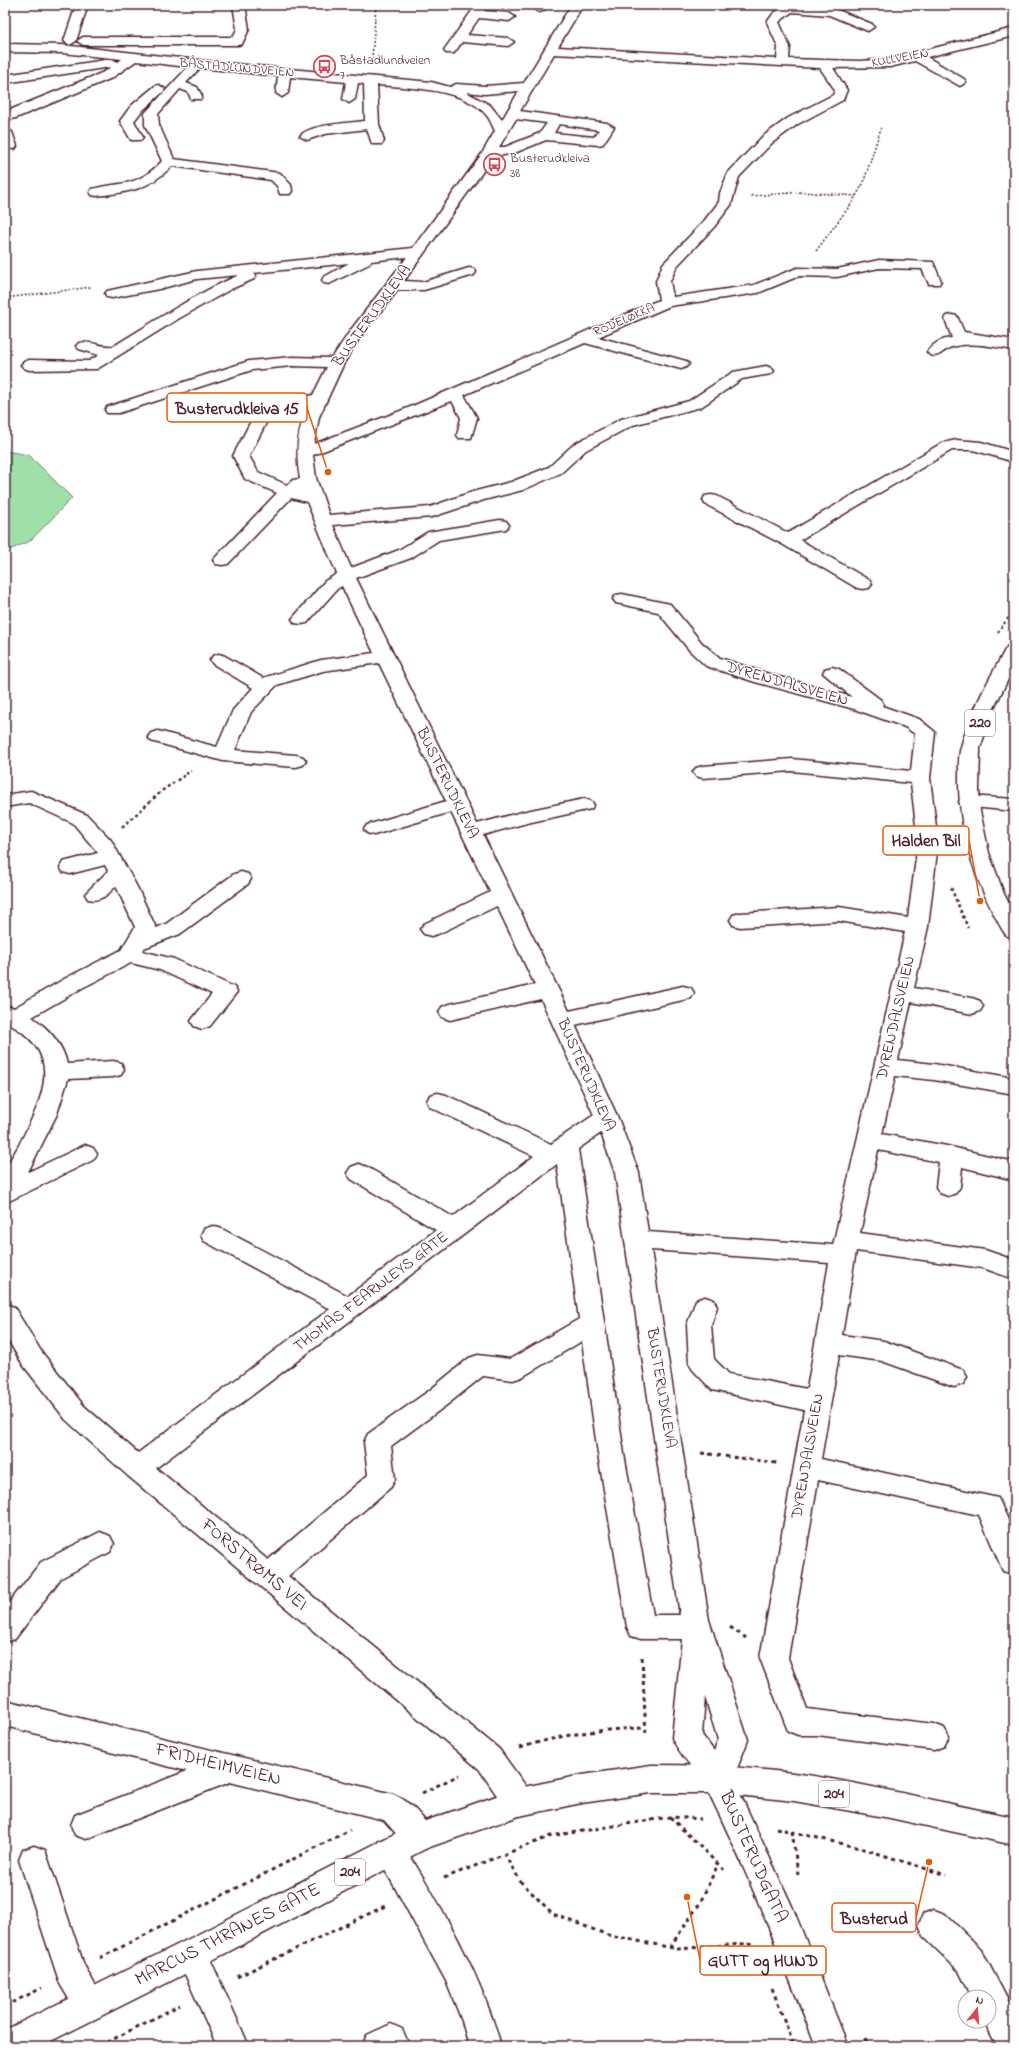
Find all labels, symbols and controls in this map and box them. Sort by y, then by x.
street label: KULLVEIEN [870,44,930,72]
place label: Båstadlundveien 7 [339,51,430,85]
street label: BÅSTADLUNDVEIEN [178,53,295,82]
bus stop icon: Båstadlundveien 7 [311,54,337,80]
place label: Busterudkleiva 38 [509,149,590,183]
bus stop icon: Busterudkleiva 38 [482,152,508,178]
street label: BUSTERUDKLEVA [326,260,417,373]
street label: RODELØKKA [590,298,658,342]
callout: Busterudkleiva 15 [167,393,307,422]
text: Busterudkleiva 15 [174,397,299,422]
street label: DYRENDALSVEIEN [722,655,851,713]
road number: 220 [965,710,995,736]
street label: BUSTERUDKLEVA [409,722,484,843]
callout: Halden Bil [883,826,969,855]
text: Halden Bil [891,829,961,854]
street label: DYRENDALSVEIEN [870,954,922,1083]
street label: BUSTERUDKLEVA [550,1014,622,1135]
street label: THOMAS FEARNLEYS GATE [289,1226,453,1358]
street label: BUSTERUDKLEVA [639,1325,682,1450]
street label: DYRENDALSVEIEN [785,1392,831,1521]
street label: FORSTRØMS VEI [194,1511,313,1618]
street label: FRIDHEIMVEIEN [151,1736,284,1794]
road number: 204 [819,1781,849,1807]
street label: BUSTERUDGATA [711,1786,794,1927]
road number: 204 [335,1859,365,1885]
street label: MARCUS THRANES GATE [131,1876,325,1994]
callout: Busterud [832,1903,916,1932]
text: Busterud [839,1907,908,1932]
callout: GUTT og HUND [700,1946,826,1975]
text: GUTT og HUND [708,1949,818,1976]
north arrow [957,1989,997,2029]
text: N [974,1992,986,2009]

